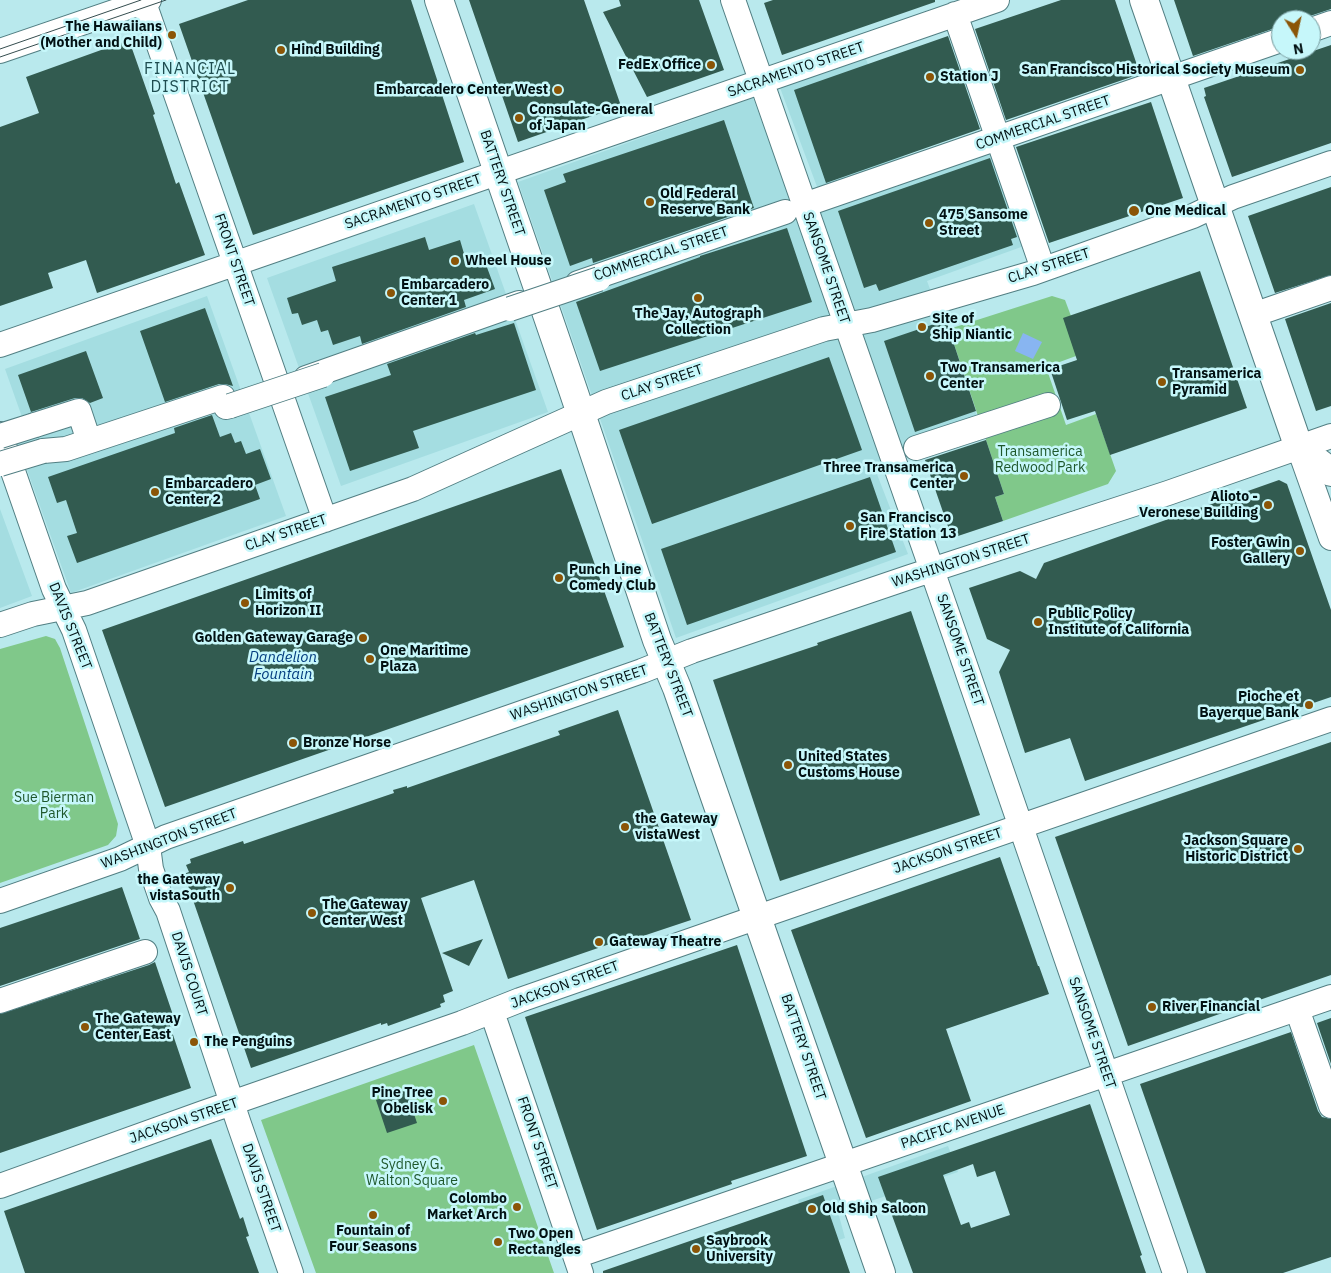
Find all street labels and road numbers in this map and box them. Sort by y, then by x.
street label: SACRAMENTO STREET [726,39,866,101]
street label: COMMERCIAL STREET [974,92,1112,154]
street label: BATTERY STREET [476,128,528,238]
street label: SACRAMENTO STREET [343,171,483,233]
street label: SANSOME STREET [799,210,853,326]
street label: FRONT STREET [210,211,258,309]
street label: COMMERCIAL STREET [592,223,730,285]
street label: CLAY STREET [1006,245,1092,287]
street label: CLAY STREET [619,361,705,405]
street label: CLAY STREET [243,511,329,555]
street label: WASHINGTON STREET [890,531,1032,591]
street label: DAVIS STREET [45,580,95,672]
street label: SANSOME STREET [933,592,987,708]
street label: BATTERY STREET [640,610,696,720]
street label: WASHINGTON STREET [508,662,650,724]
street label: WASHINGTON STREET [99,805,239,873]
street label: JACKSON STREET [891,825,1005,877]
street label: DAVIS COURT [167,930,211,1018]
street label: JACKSON STREET [509,958,621,1012]
street label: SANSOME STREET [1065,975,1119,1091]
street label: BATTERY STREET [777,992,829,1102]
street label: FRONT STREET [513,1094,561,1192]
street label: JACKSON STREET [127,1095,241,1147]
street label: PACIFIC AVENUE [899,1101,1007,1153]
street label: DAVIS STREET [238,1142,284,1234]

